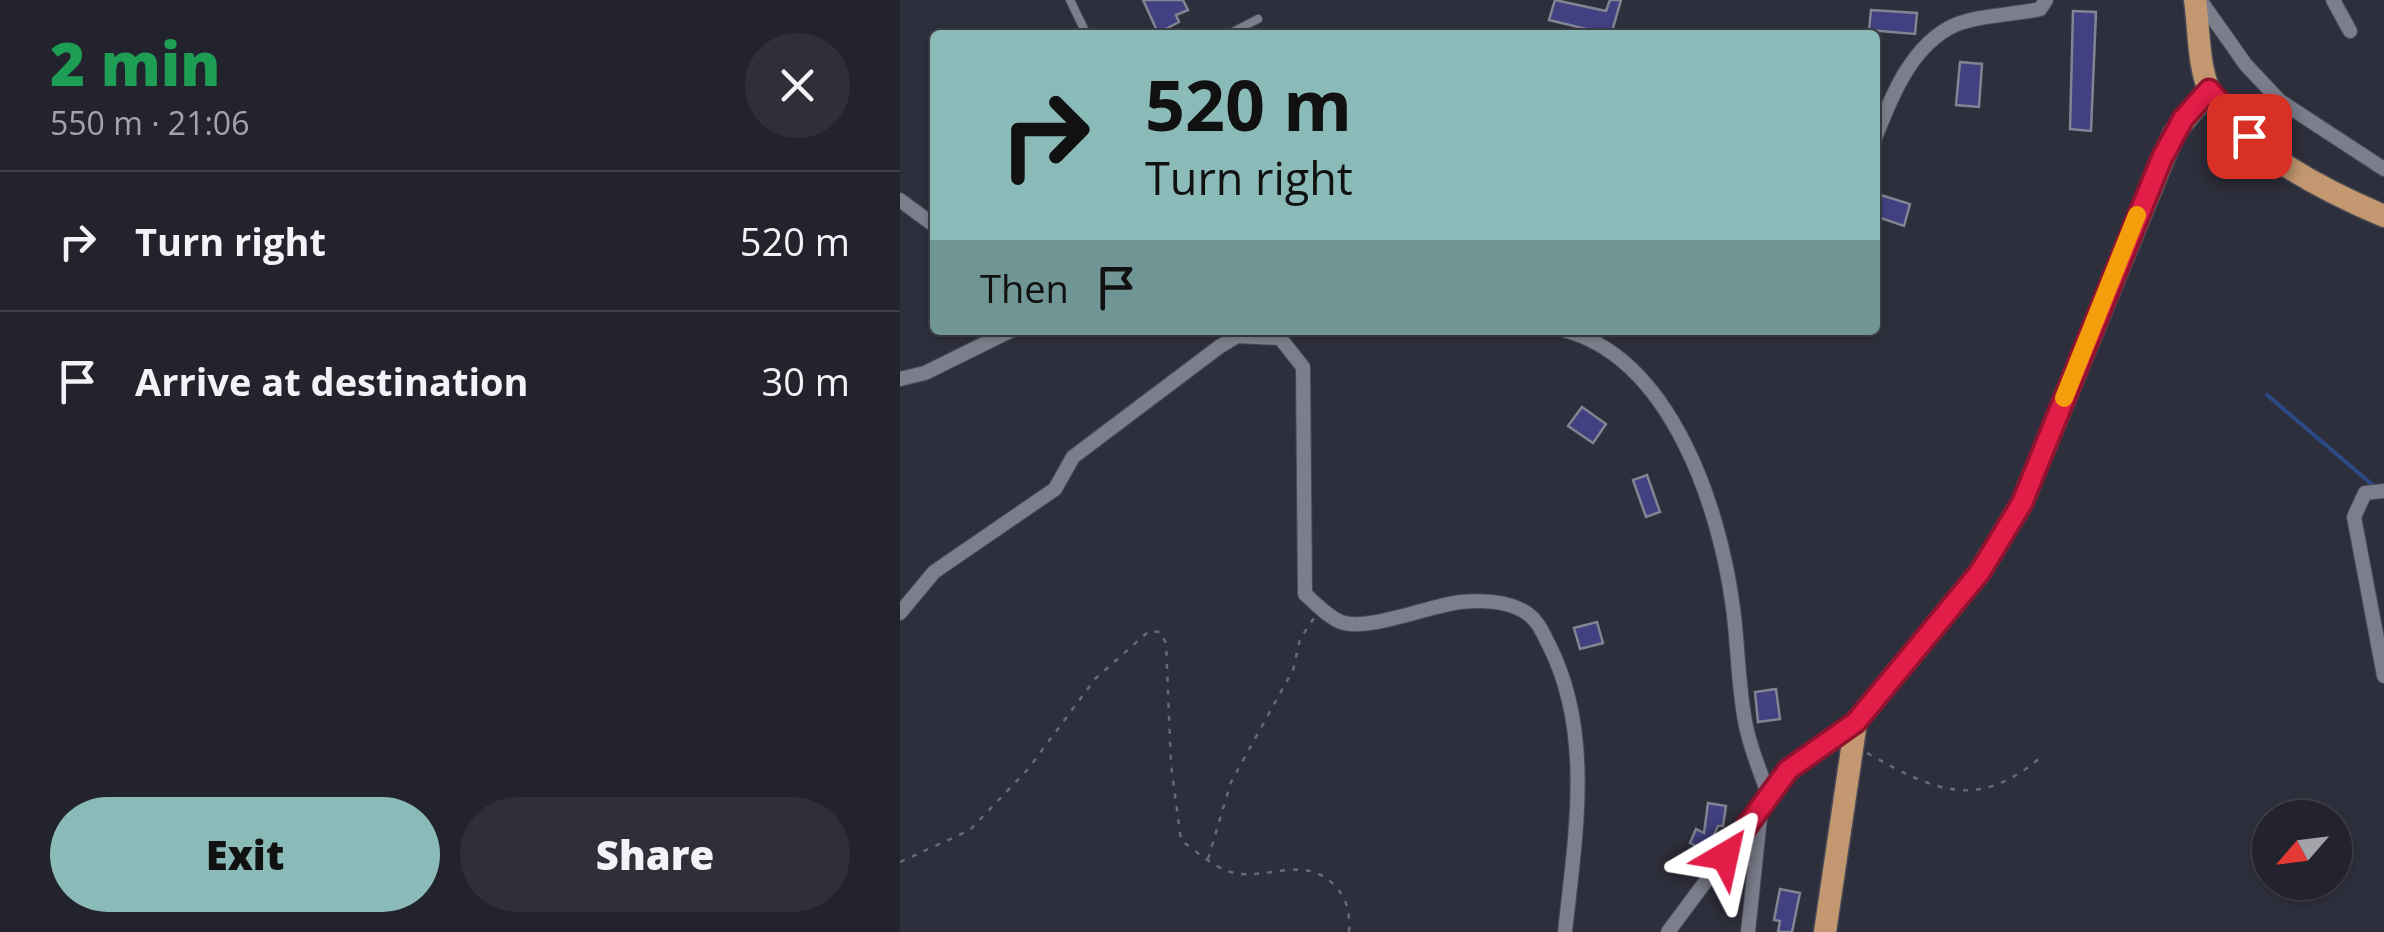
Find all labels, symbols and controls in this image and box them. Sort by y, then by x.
text: 2 min [50,22,220,104]
button: close [745,33,850,138]
text: 520 m [1145,56,1352,152]
icon: right [980,70,1110,200]
pin [2207,94,2292,179]
text: 550 m · 21:06 [50,101,249,144]
icon: arrive [2222,109,2277,164]
text: Turn right [1145,147,1353,208]
icon: right [50,214,105,269]
text: Turn right [135,215,326,267]
text: 520 m [740,215,850,267]
icon: arrive [1089,260,1144,315]
text: Then [980,262,1069,314]
icon: arrive [50,354,105,409]
text: Arrive at destination [135,355,529,407]
text: 30 m [761,355,850,407]
button: Exit [50,797,440,912]
button: Share [460,797,850,912]
north arrow [2252,800,2352,900]
map controls [2252,800,2352,900]
position arrow [1673,804,1777,908]

